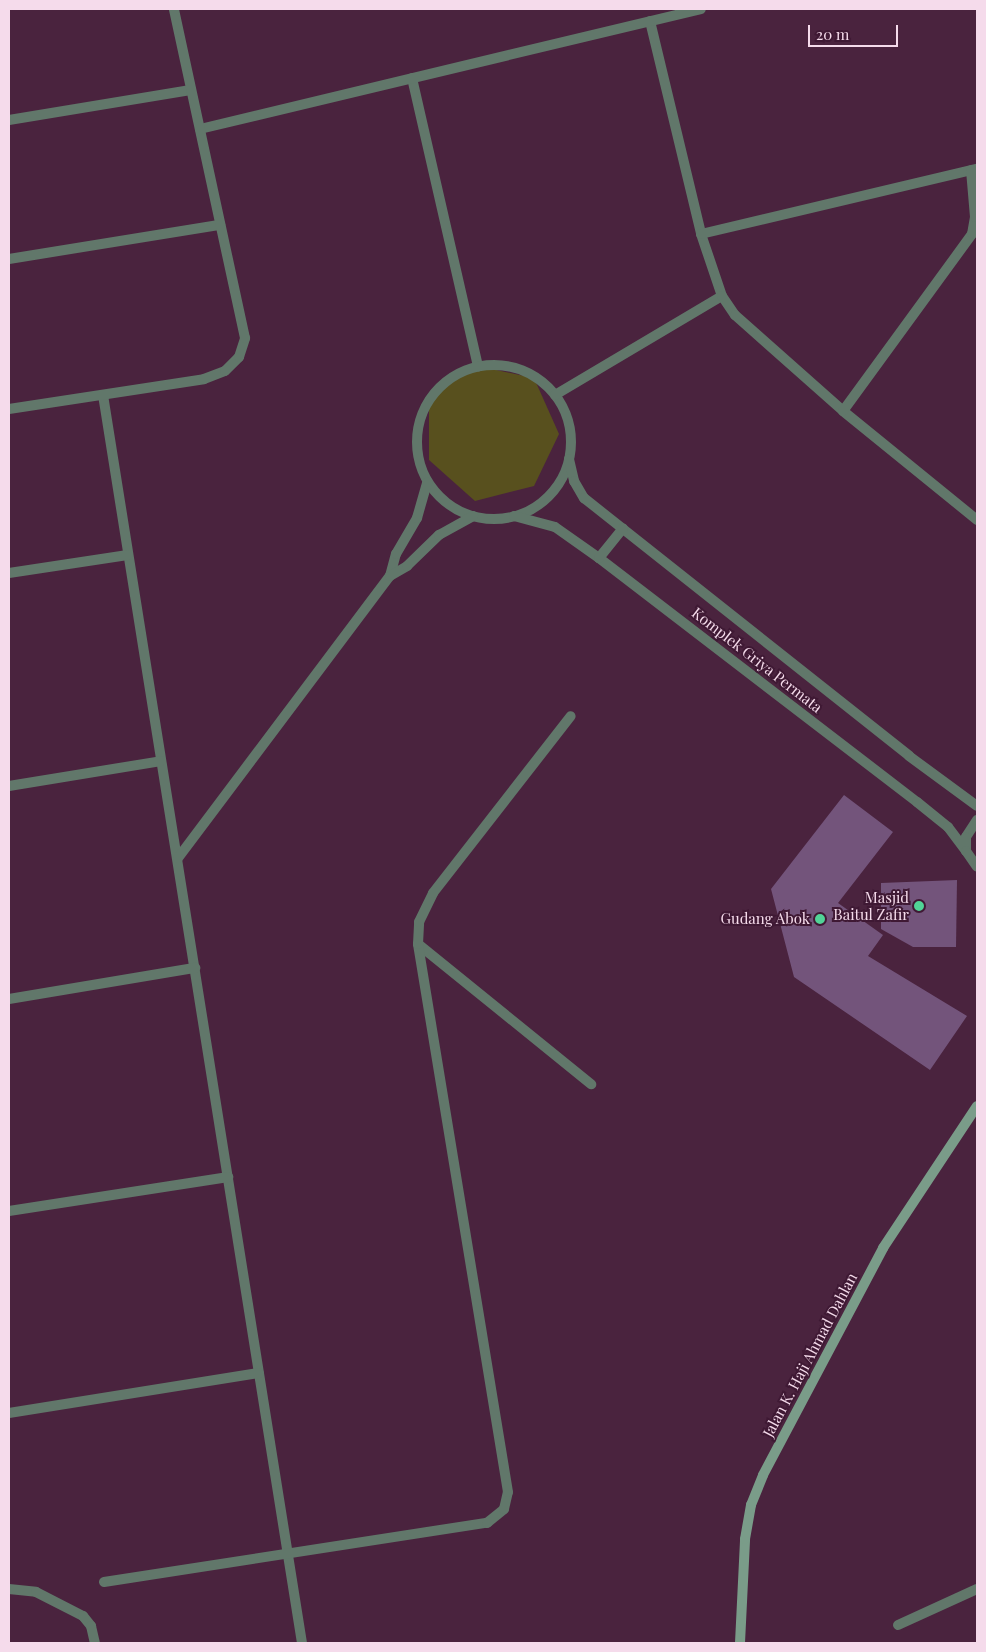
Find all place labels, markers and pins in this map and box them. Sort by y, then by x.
place label: Masjid Baitul Zafir [833,888,909,923]
marker: Masjid Baitul Zafir [913,900,925,912]
place label: Gudang Abok [720,910,810,928]
marker: Gudang Abok [814,913,826,925]

